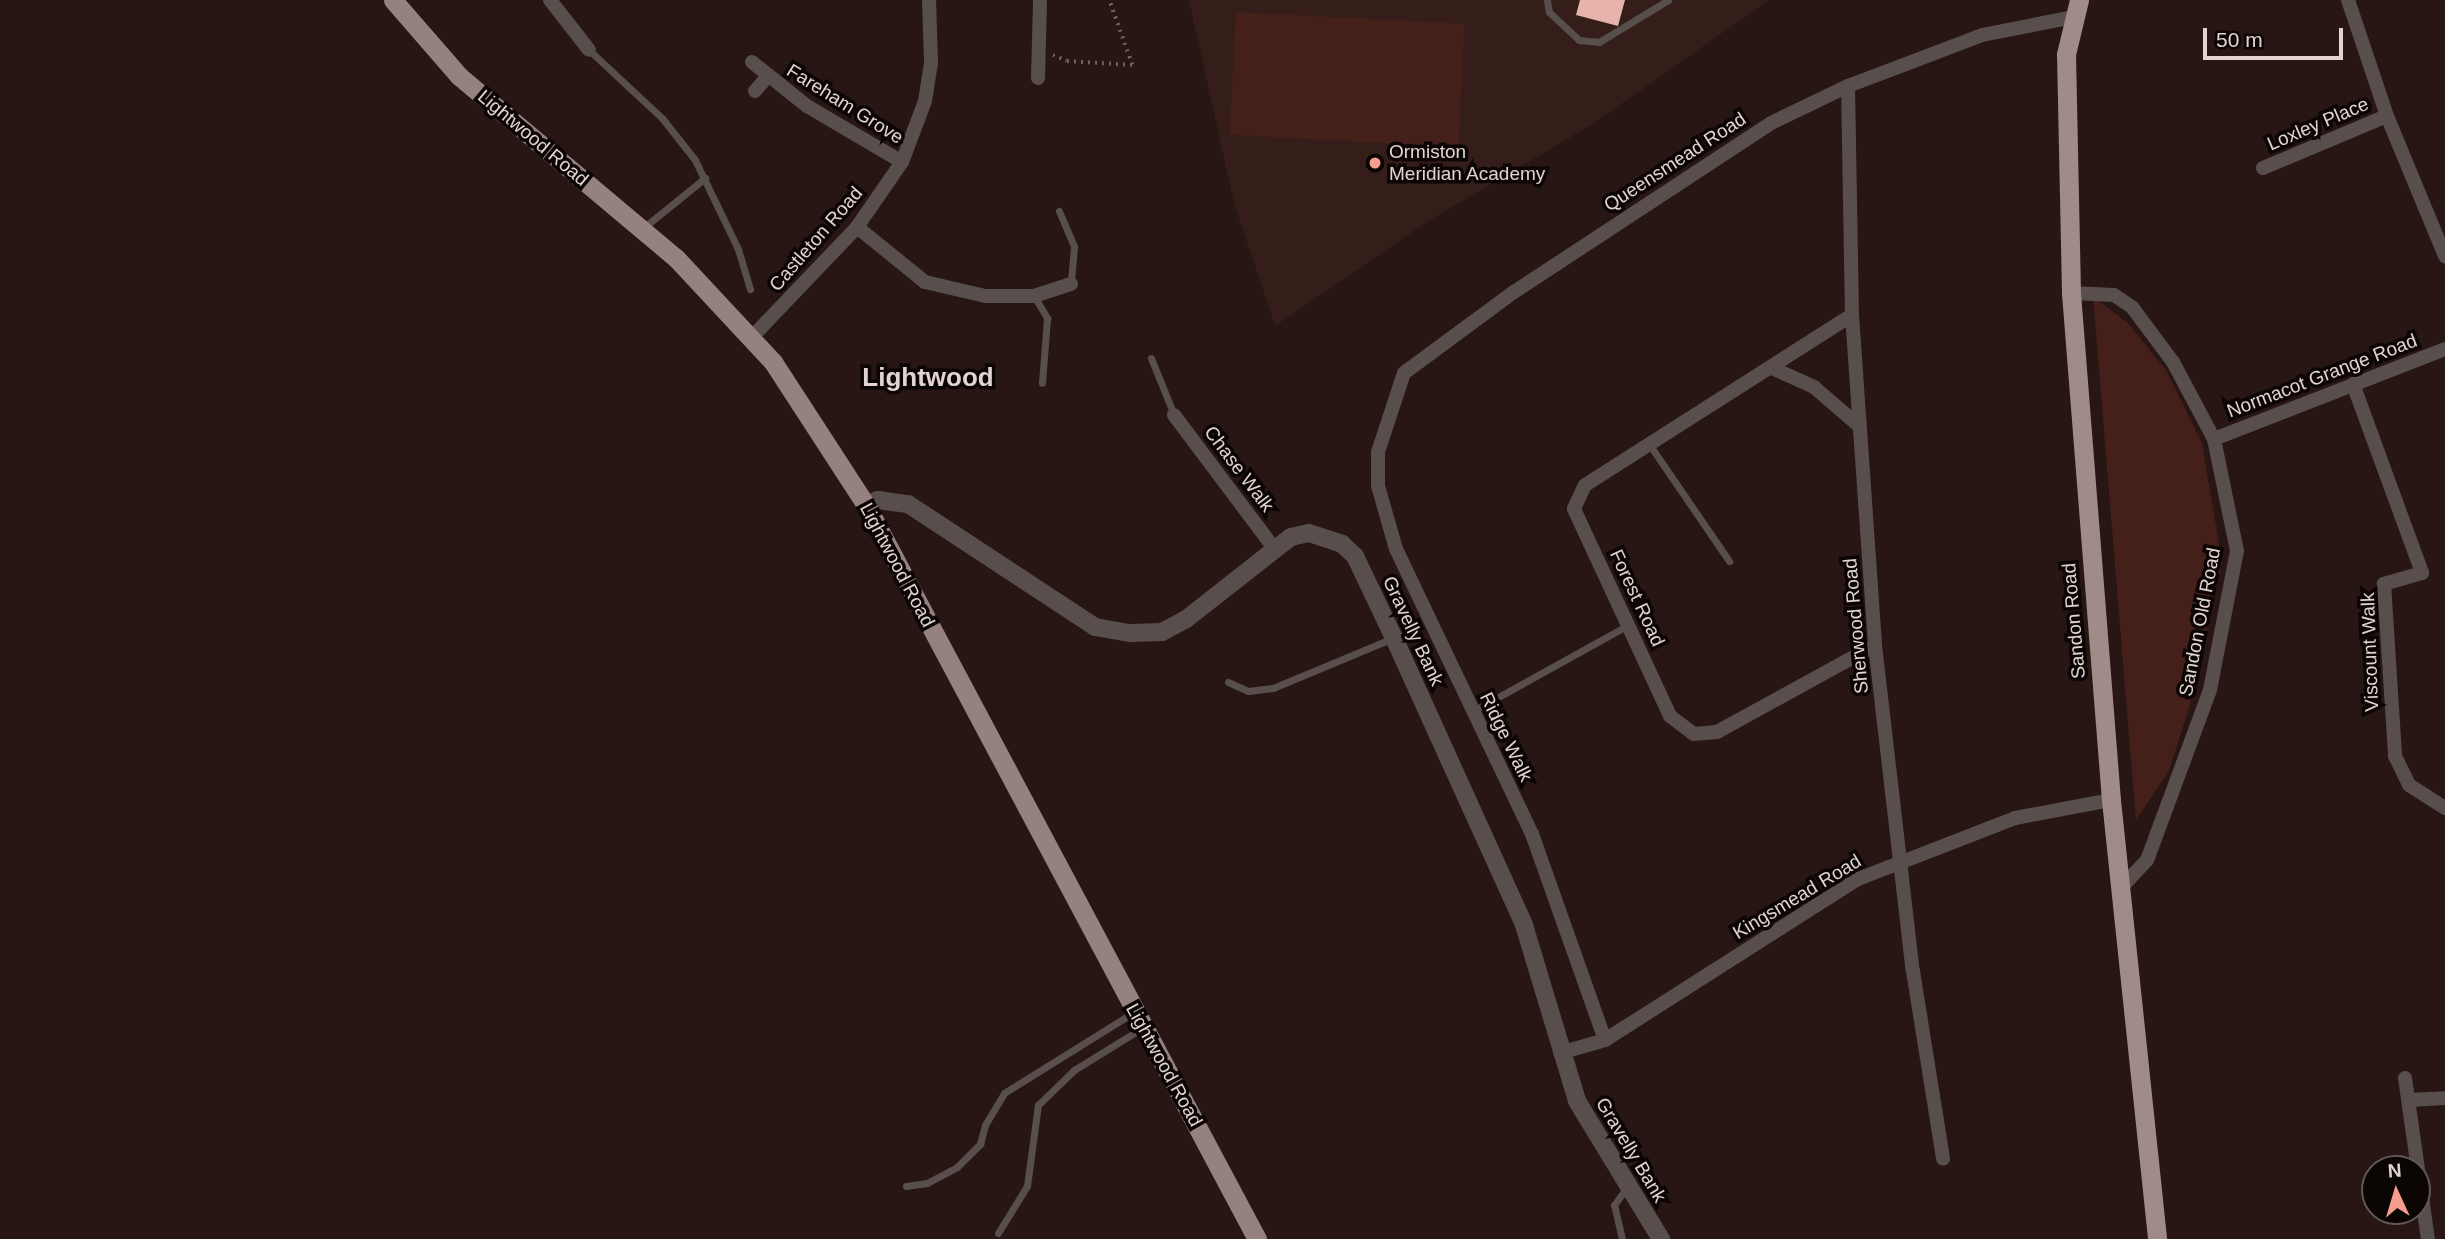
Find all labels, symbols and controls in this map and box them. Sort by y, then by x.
scale bar [2207,14,2347,58]
text: 50 m [2216,28,2263,51]
street label: Fareham Grove [783,59,907,149]
street label: Lightwood Road [473,85,593,191]
street label: Loxley Place [2264,92,2372,156]
street label: Queensmead Road [1600,108,1750,216]
place label: Ormiston Meridian Academy [1389,141,1546,185]
marker: Ormiston Meridian Academy [1367,155,1383,171]
street label: Castleton Road [764,182,868,296]
street label: Normacot Grange Road [2224,329,2420,423]
district label: Lightwood [862,362,994,394]
street label: Chase Walk [1199,422,1279,516]
street label: Lightwood Road [855,499,939,631]
street label: Forest Road [1605,546,1669,650]
street label: Sandon Old Road [2174,546,2226,698]
street label: Sherwood Road [1839,557,1873,695]
street label: Sandon Road [2058,562,2090,680]
street label: Gravelly Bank [1378,573,1448,689]
street label: Viscount Walk [2357,592,2383,712]
street label: Ridge Walk [1475,689,1537,785]
street label: Kingsmead Road [1729,850,1865,944]
street label: Lightwood Road [1121,999,1207,1131]
street label: Gravelly Bank [1591,1093,1671,1207]
north arrow [2361,1155,2431,1225]
text: N [2387,1160,2402,1182]

